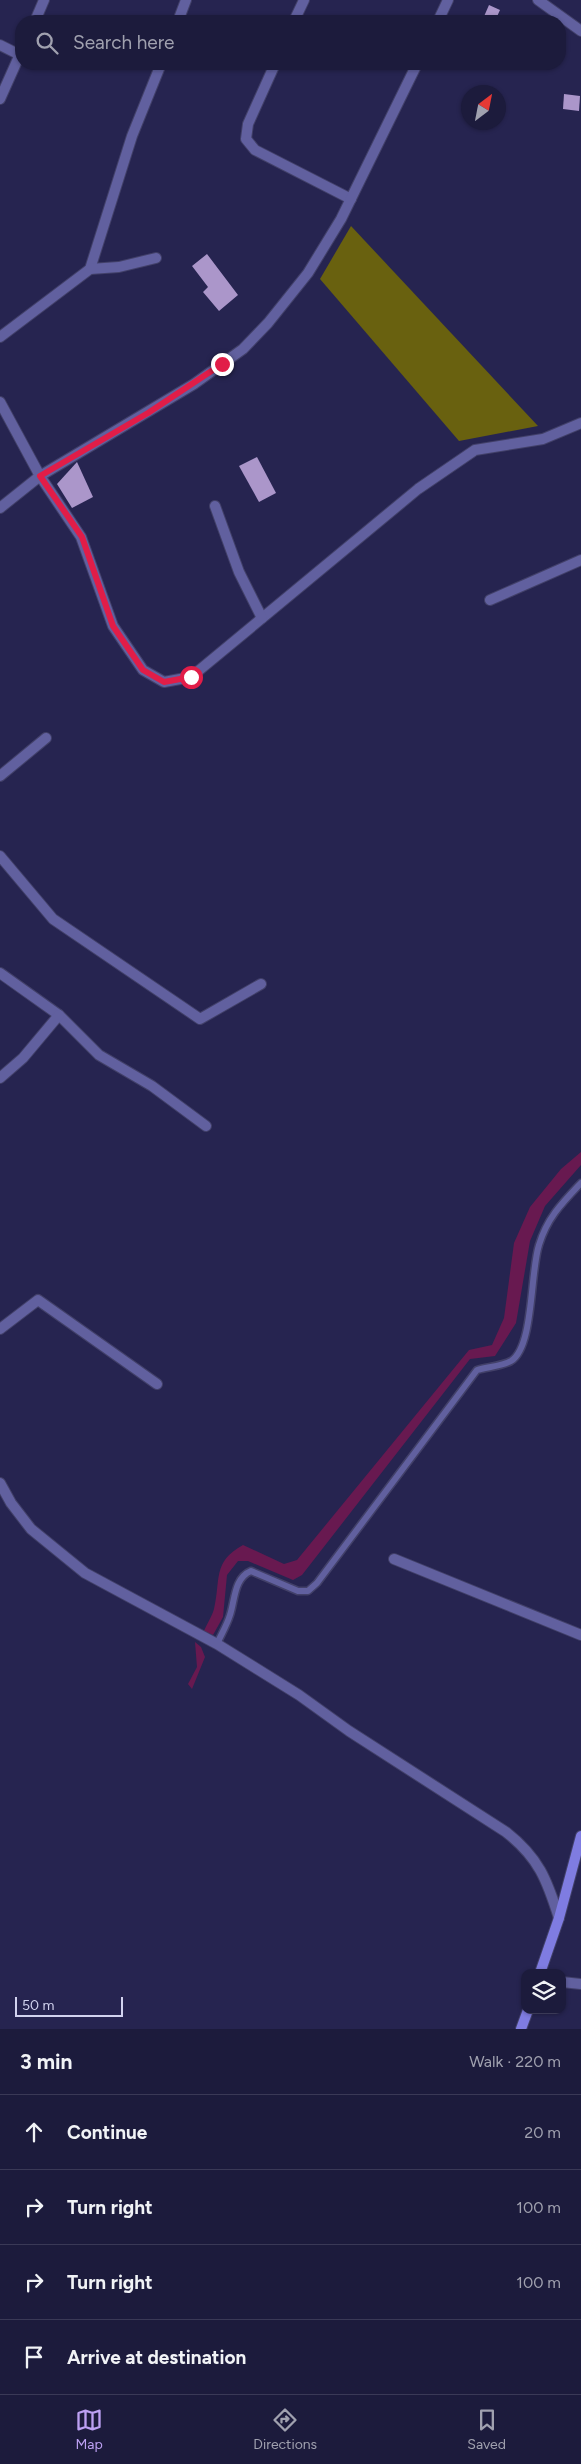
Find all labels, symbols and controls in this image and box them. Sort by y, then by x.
search box [15,15,566,70]
icon: search [33,29,61,57]
text: Search here [73,31,175,54]
north arrow [461,85,506,130]
route end [211,353,234,376]
route start [180,666,203,689]
map controls [521,1969,566,2014]
button: layers [521,1969,566,2014]
scale bar [15,1994,122,2017]
text: 50 m [22,1997,54,2014]
text: 3 min [20,2049,72,2074]
text: Walk · 220 m [469,2052,561,2071]
icon: ahead [20,2118,48,2146]
text: Continue [67,2121,147,2144]
text: 20 m [524,2123,561,2142]
icon: right [20,2193,48,2221]
text: Turn right [67,2196,153,2219]
text: 100 m [516,2198,561,2217]
icon: right [20,2268,48,2296]
text: Turn right [67,2271,153,2294]
text: 100 m [516,2273,561,2292]
icon: arrive [20,2343,48,2371]
text: Arrive at destination [67,2346,246,2369]
tab: Map [75,2406,103,2453]
tab: Directions [253,2406,317,2453]
tab: Saved [467,2406,506,2453]

